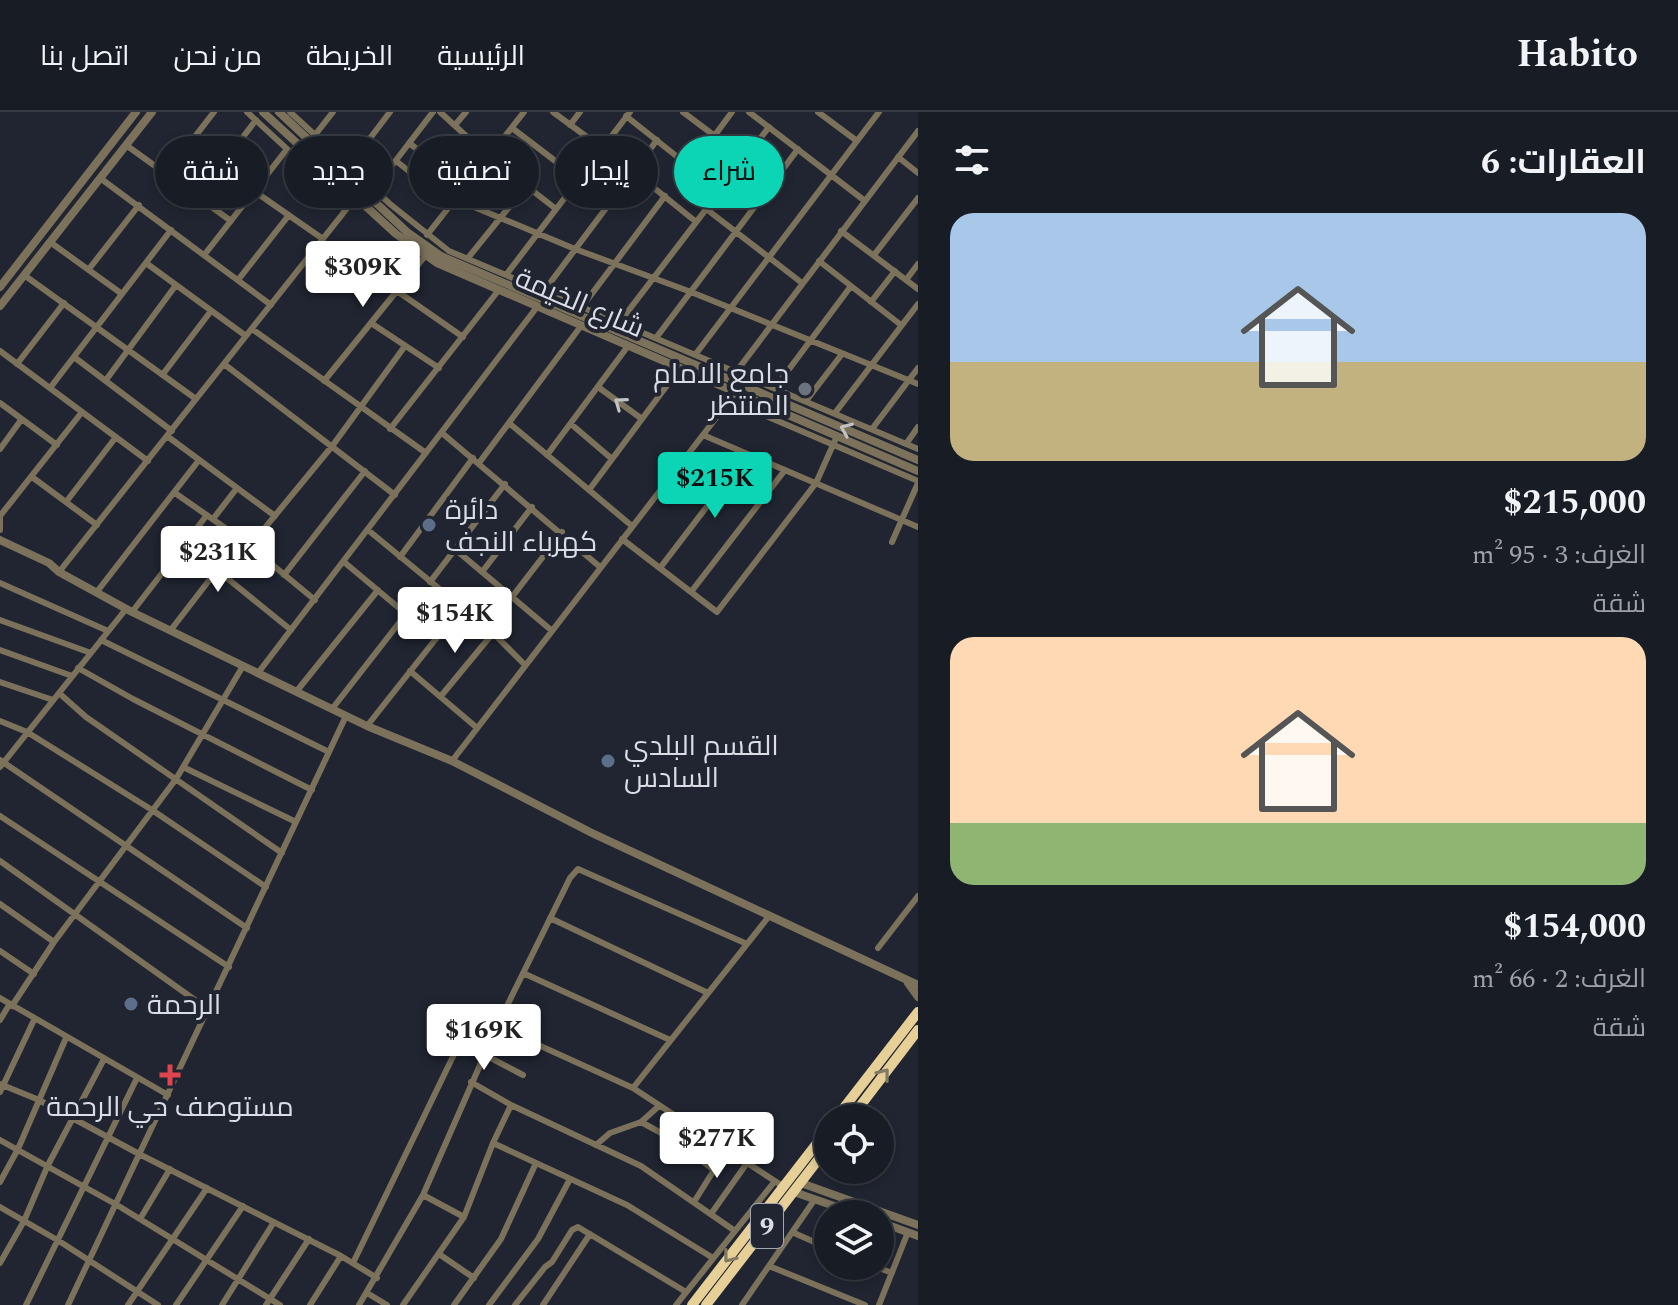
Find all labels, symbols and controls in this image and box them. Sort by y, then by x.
text: Habito [1517,26,1638,84]
text: اتصل بنا [40,35,129,78]
text: من نحن [173,35,262,78]
text: الخريطة [306,35,393,78]
text: الرئيسية [437,35,525,78]
chip: شقة [155,136,268,208]
chip: جديد [284,136,393,208]
chip: تصفية [409,136,539,208]
chip: إيجار [555,136,658,208]
chip: شراء [674,136,784,208]
text: العقارات: 6 [1481,137,1646,189]
icon: filters [950,138,994,182]
pin: $309K [307,241,419,309]
text: $309K [324,247,402,287]
street label: شارع الخيمة [508,257,651,350]
icon: home [1226,265,1370,409]
place label: جامع الامام المنتظر [653,353,789,428]
marker: جامع الامام المنتظر [796,380,814,398]
one-way arrow [614,399,628,413]
one-way arrow [840,423,854,439]
pin: $215K [659,452,771,520]
text: $215K [676,458,754,498]
text: $215,000 [1503,477,1646,529]
place label: دائرة كهرباء النجف [445,489,597,564]
marker: دائرة كهرباء النجف [420,516,438,534]
pin: $231K [162,526,274,594]
text: $231K [179,532,257,572]
text: الغرف: 3 · 95 m² [1472,535,1646,575]
text: شقة [1593,584,1646,624]
pin: $154K [399,587,511,655]
text: $154K [416,593,494,633]
icon: home [1226,689,1370,833]
place label: القسم البلدي السادس [624,725,779,800]
marker: القسم البلدي السادس [599,752,617,770]
text: $154,000 [1503,901,1646,953]
text: الغرف: 2 · 66 m² [1472,959,1646,999]
place label: الرحمة [147,984,221,1027]
marker: الرحمة [122,995,140,1013]
pin: $169K [428,1004,540,1072]
text: شقة [1593,1008,1646,1048]
text: $169K [445,1010,523,1050]
marker: مستوصف حي الرحمة [159,1064,181,1086]
one-way arrow [875,1068,889,1083]
place label: مستوصف حي الرحمة [46,1086,294,1129]
map controls [814,1104,894,1280]
button: locate [814,1104,894,1184]
pin: $277K [661,1112,773,1180]
text: $277K [678,1118,756,1158]
button: layers [814,1200,894,1280]
road number: 9 [751,1204,783,1248]
one-way arrow [724,1248,739,1262]

